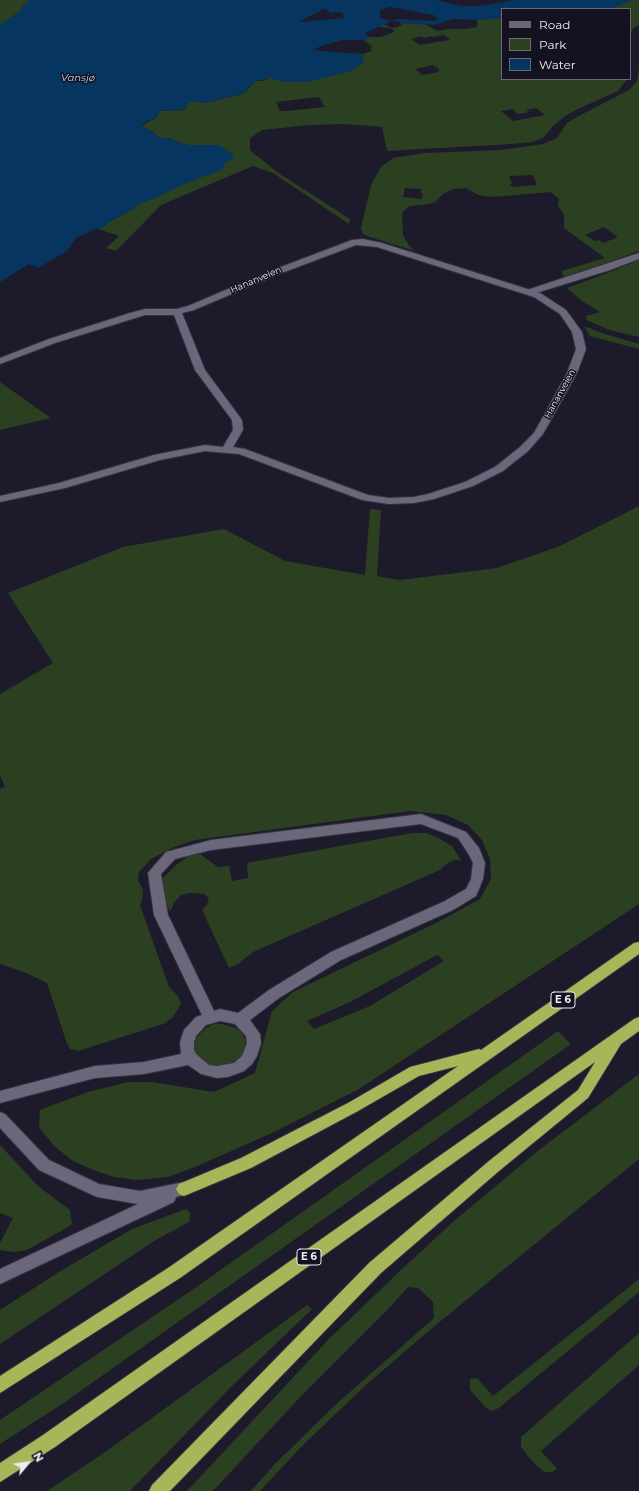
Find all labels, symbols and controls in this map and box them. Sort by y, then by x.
legend [501,8,631,80]
text: Road [539,17,570,32]
text: Park [539,37,566,52]
text: Water [539,57,575,72]
water label: Vansjø [61,72,95,84]
street label: Hananveien [229,264,283,296]
street label: Hananveien [542,368,578,420]
road number: E 6 [551,992,575,1008]
road number: E 6 [297,1249,321,1265]
north arrow [8,1443,48,1483]
text: N [30,1450,47,1464]

